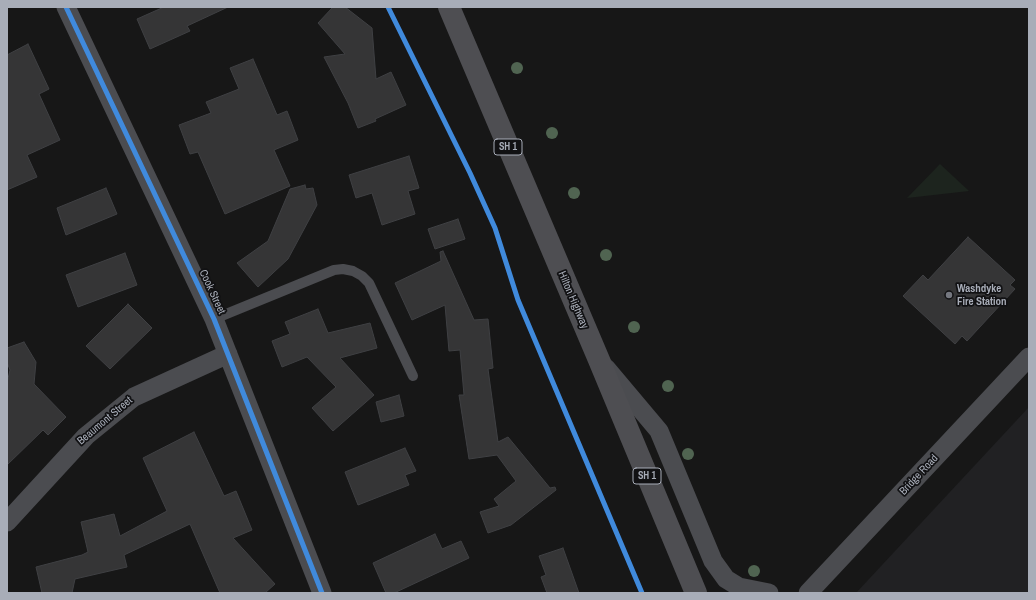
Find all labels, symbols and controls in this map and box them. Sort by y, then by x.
road number: SH 1 [494,139,522,155]
street label: Cook Street [196,268,228,316]
street label: Hilton Highway [555,269,591,331]
place label: Washdyke Fire Station [957,282,1007,308]
marker: Washdyke Fire Station [944,290,954,300]
street label: Beaumont Street [75,394,135,448]
street label: Bridge Road [897,452,941,498]
road number: SH 1 [633,468,661,484]

